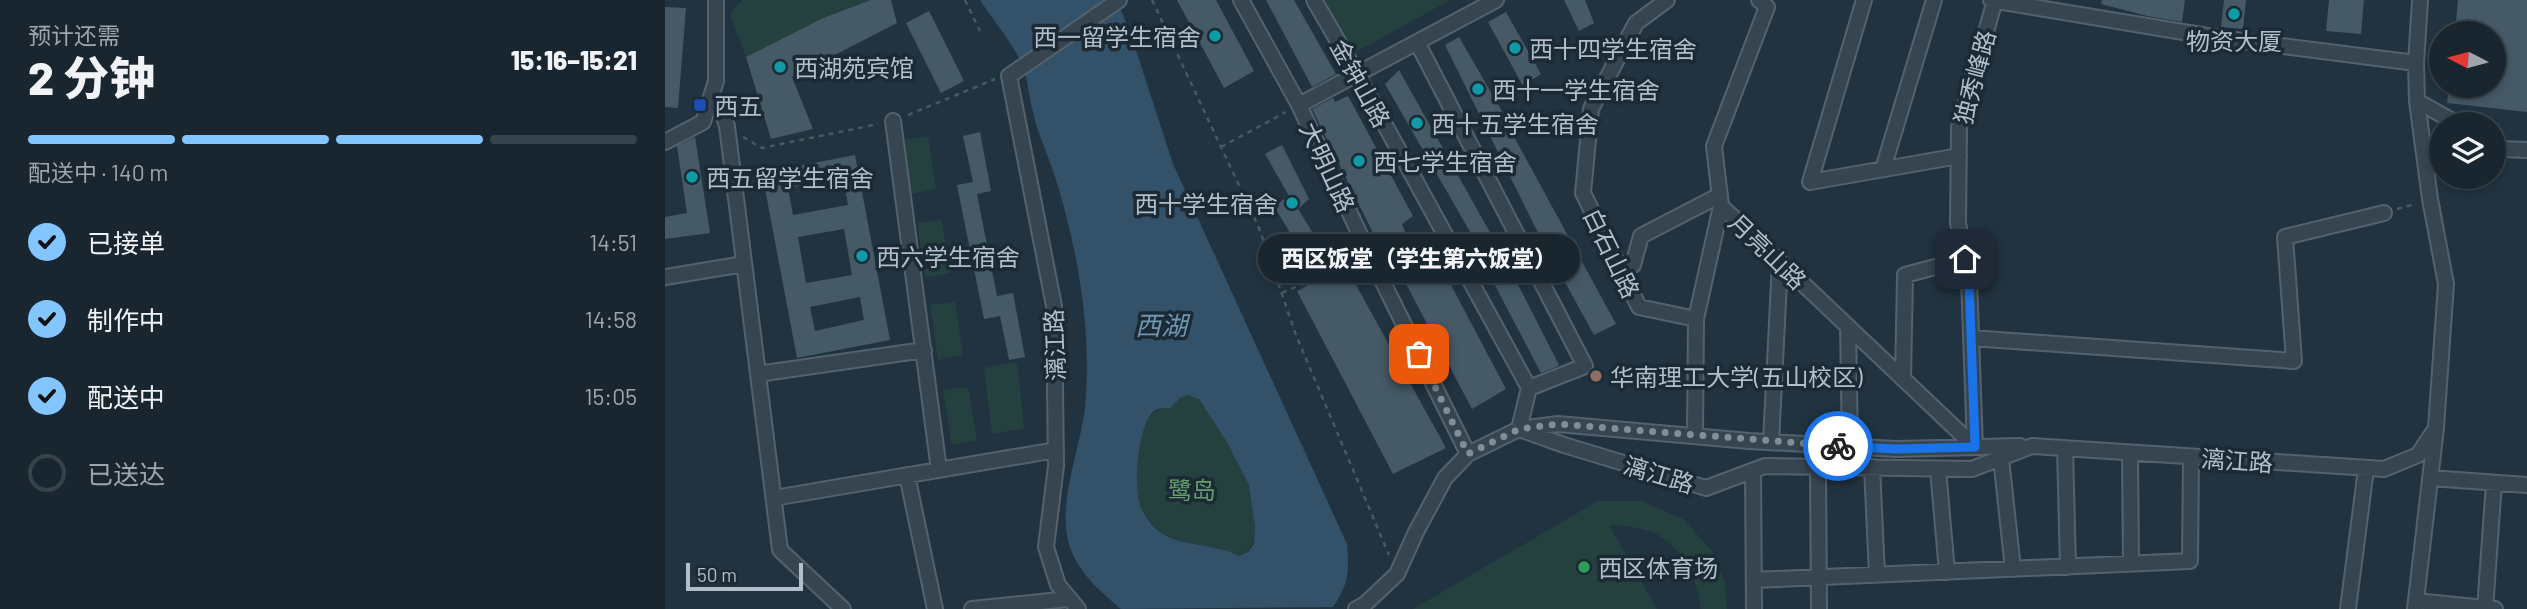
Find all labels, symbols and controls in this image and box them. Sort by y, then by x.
marker: 物资大厦 [2226,6,2242,22]
text: 预计还需 [28,21,120,49]
north arrow [2429,21,2506,98]
map controls [2429,21,2506,189]
place label: 西一留学生宿舍 [1033,22,1201,51]
place label: 物资大厦 [2186,26,2282,55]
street label: 独秀峰路 [1948,27,2000,127]
marker: 西一留学生宿舍 [1207,28,1223,44]
street label: 金钟山路 [1325,34,1397,132]
place label: 西十四学生宿舍 [1529,34,1697,63]
marker: 西十四学生宿舍 [1507,40,1523,56]
text: 15:16–15:21 [511,44,637,75]
text: 2 分钟 [28,49,155,104]
place label: 西湖苑宾馆 [794,53,914,82]
marker: 西湖苑宾馆 [772,59,788,75]
place label: 西十一学生宿舍 [1492,75,1660,104]
marker: 西十一学生宿舍 [1470,81,1486,97]
place label: 西五 [714,91,762,120]
marker: 西五 [692,97,708,113]
place label: 西十五学生宿舍 [1431,109,1599,138]
button: layers [2429,112,2506,189]
marker: 西十五学生宿舍 [1409,115,1425,131]
street label: 大明山路 [1295,117,1361,217]
place label: 西七学生宿舍 [1373,147,1517,176]
marker: 西七学生宿舍 [1351,153,1367,169]
text: 配送中 · 140 m [28,158,168,186]
place label: 西五留学生宿舍 [706,163,874,192]
marker: 西五留学生宿舍 [684,169,700,185]
place label: 西十学生宿舍 [1134,189,1278,218]
marker: 西十学生宿舍 [1284,195,1300,211]
street label: 白石山路 [1578,204,1646,302]
street label: 月亮山路 [1723,207,1813,295]
icon: check [28,223,66,261]
text: 已接单 [87,227,165,258]
text: 14:51 [589,228,637,256]
pin [1935,229,1995,289]
callout: 西区饭堂（学生第六饭堂） [1258,235,1580,284]
icon: home [1946,240,1984,278]
place label: 西六学生宿舍 [876,242,1020,271]
text: 西区饭堂（学生第六饭堂） [1281,244,1557,272]
marker: 西六学生宿舍 [854,248,870,264]
icon: check [28,300,66,338]
text: 制作中 [87,304,165,335]
text: 14:58 [585,305,637,333]
street label: 漓江路 [1038,309,1070,381]
water label: 西湖 [1135,309,1191,340]
pin [1389,324,1449,384]
icon: bag [1400,335,1438,373]
place label: 华南理工大学(五山校区) [1610,362,1863,391]
marker: 华南理工大学(五山校区) [1588,368,1604,384]
icon: check [28,377,66,415]
text: 配送中 [87,381,165,412]
text: 15:05 [585,382,637,410]
courier [1803,411,1873,481]
icon: bike [1819,427,1857,465]
street label: 漓江路 [2200,443,2274,477]
street label: 漓江路 [1620,450,1698,498]
text: 已送达 [87,458,165,489]
park label: 鹭岛 [1168,475,1216,504]
place label: 西区体育场 [1598,553,1718,582]
marker: 西区体育场 [1576,559,1592,575]
scale bar [686,560,803,592]
text: 50 m [697,563,737,586]

